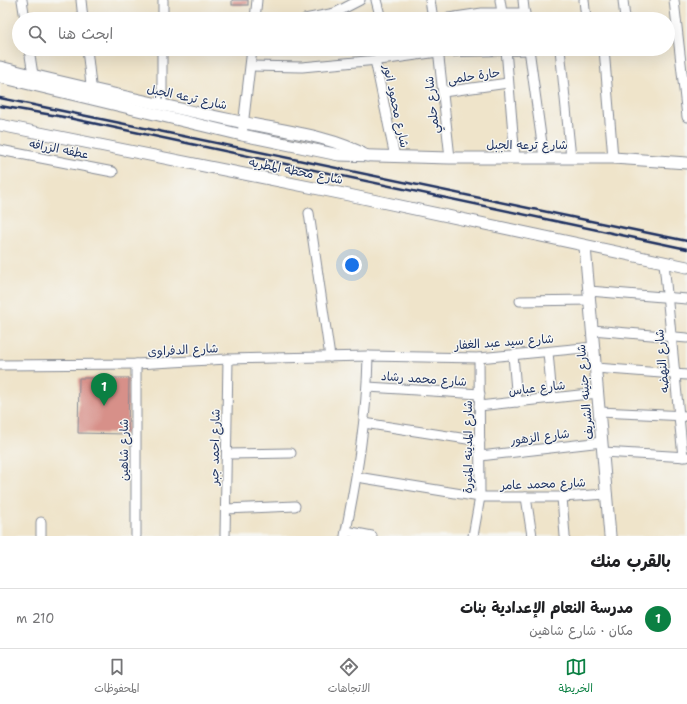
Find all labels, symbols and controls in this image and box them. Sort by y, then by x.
search box [12,12,675,56]
icon: search [26,23,48,45]
text: ابحث هنا [58,24,113,44]
street label: شارع محمود انور [378,62,413,149]
street label: حارة حلمى [447,64,501,88]
street label: شارع حلمي [421,75,446,135]
street label: شارع ترعه الجبل [145,81,229,114]
street label: عطفه الزرافه [28,135,90,163]
street label: شارع ترعه الجبل [486,137,568,154]
street label: شارع محطه المطريه [247,154,344,189]
your location [342,255,362,275]
street label: شارع النهضه [651,328,674,394]
street label: شارع سيد عبد الغفار [453,331,554,355]
street label: شارع الدفراوى [147,340,219,361]
street label: شارع جنينه الشريف [573,344,598,440]
street label: شارع محمد رشاد [380,368,467,391]
pin: 1 [91,373,117,406]
street label: شارع عباس [508,377,566,400]
street label: شارع المدينه المنورة [460,401,477,493]
street label: شارع احمد جبر [206,409,225,486]
street label: شارع شاهين [116,419,133,481]
street label: شارع الزهور [508,425,571,450]
street label: شارع محمد عامر [499,475,586,495]
text: بالقرب منك [591,550,671,572]
text: مدرسة النعام الإعدادية بنات [460,598,633,618]
text: 210 m [16,610,54,627]
text: 1 [655,610,661,627]
text: مكان · شارع شاهين [529,622,633,639]
tab: المحفوظات [94,656,139,698]
tab: الاتجاهات [328,656,370,698]
tab: الخريطة [559,656,593,698]

